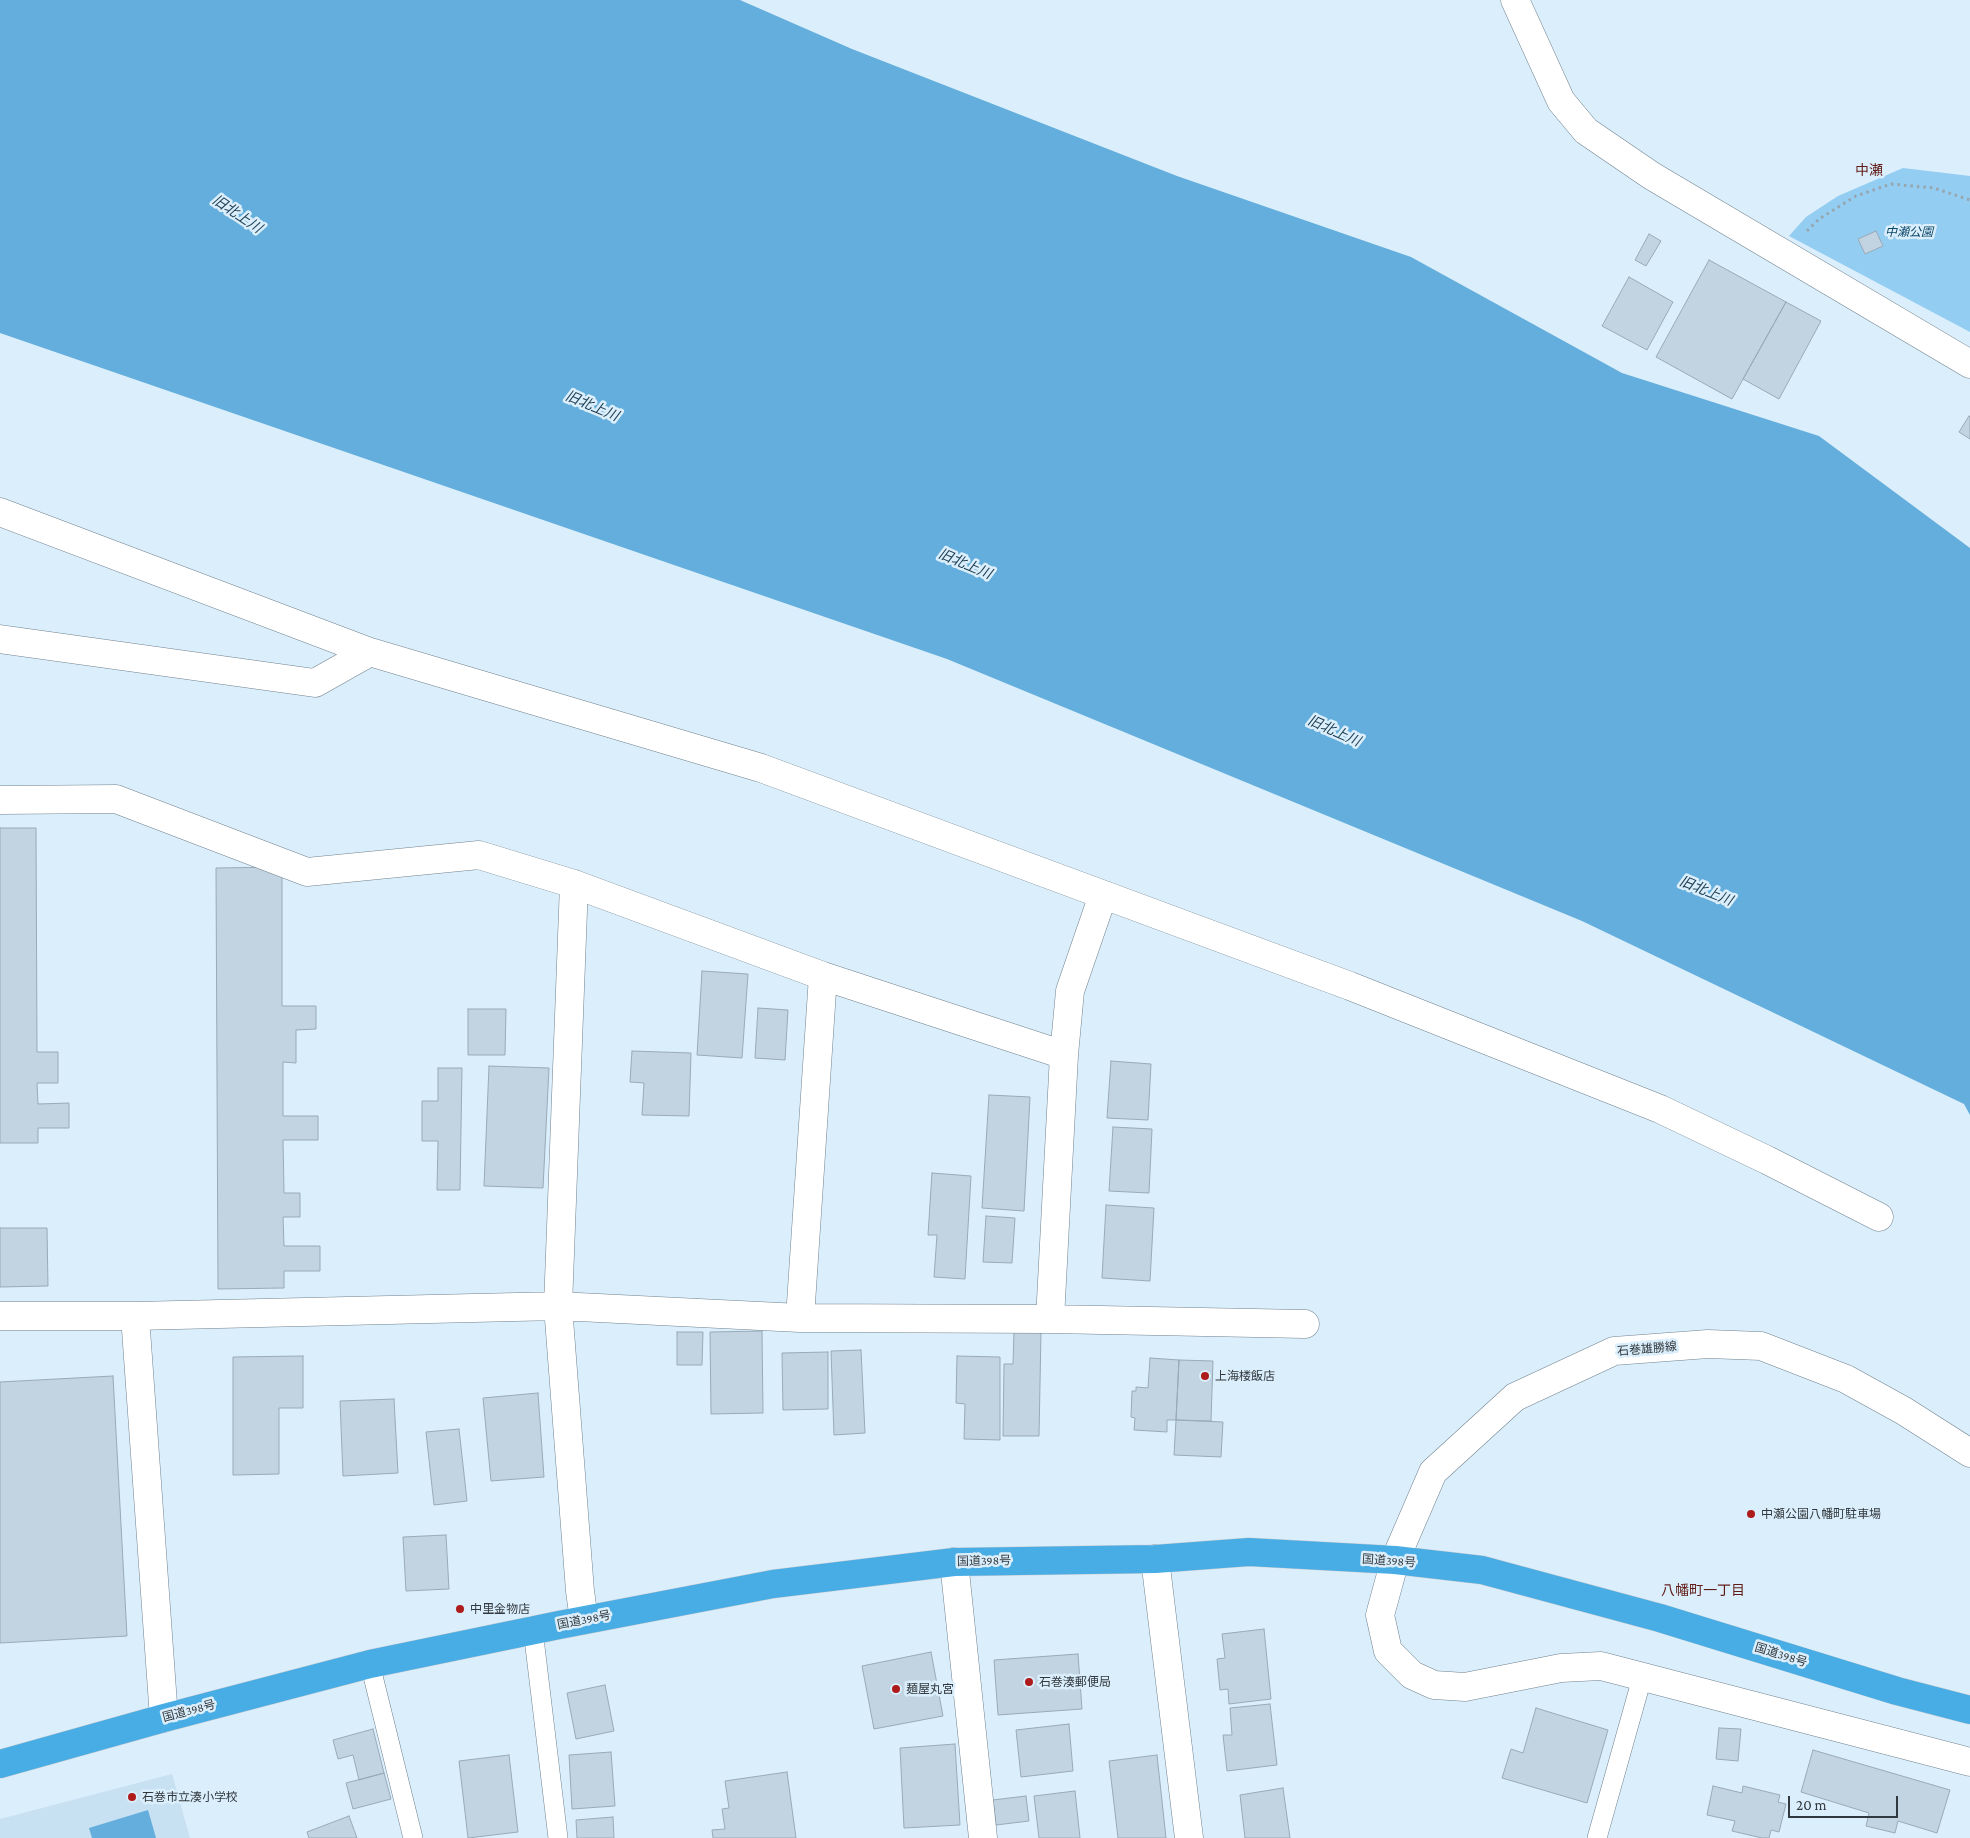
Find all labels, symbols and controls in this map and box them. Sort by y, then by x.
district label: 中瀬 [1855,163,1883,179]
water label: 旧北上川 [209,191,265,237]
park label: 中瀬公園 [1885,225,1933,239]
water label: 旧北上川 [563,387,621,425]
water label: 旧北上川 [936,545,994,583]
water label: 旧北上川 [1305,712,1363,750]
water label: 旧北上川 [1677,873,1735,909]
street label: 石巻雄勝線 [1616,1339,1678,1359]
place label: 上海楼飯店 [1215,1369,1275,1383]
marker: 上海楼飯店 [1199,1370,1211,1382]
place label: 中瀬公園八幡町駐車場 [1761,1507,1881,1521]
marker: 中瀬公園八幡町駐車場 [1745,1508,1757,1520]
street label: 国道398号 [1361,1552,1417,1570]
street label: 国道398号 [957,1553,1011,1569]
district label: 八幡町一丁目 [1661,1583,1745,1599]
place label: 中里金物店 [470,1602,530,1616]
marker: 中里金物店 [454,1603,466,1615]
street label: 国道398号 [556,1608,612,1632]
street label: 国道398号 [1753,1640,1809,1670]
place label: 石巻湊郵便局 [1039,1675,1111,1689]
marker: 石巻湊郵便局 [1023,1676,1035,1688]
place label: 麺屋丸宮 [906,1682,954,1696]
marker: 麺屋丸宮 [890,1683,902,1695]
street label: 国道398号 [161,1697,217,1725]
scale bar [1790,1786,1900,1818]
place label: 石巻市立湊小学校 [142,1790,238,1804]
marker: 石巻市立湊小学校 [126,1791,138,1803]
text: 20 m [1796,1797,1827,1813]

